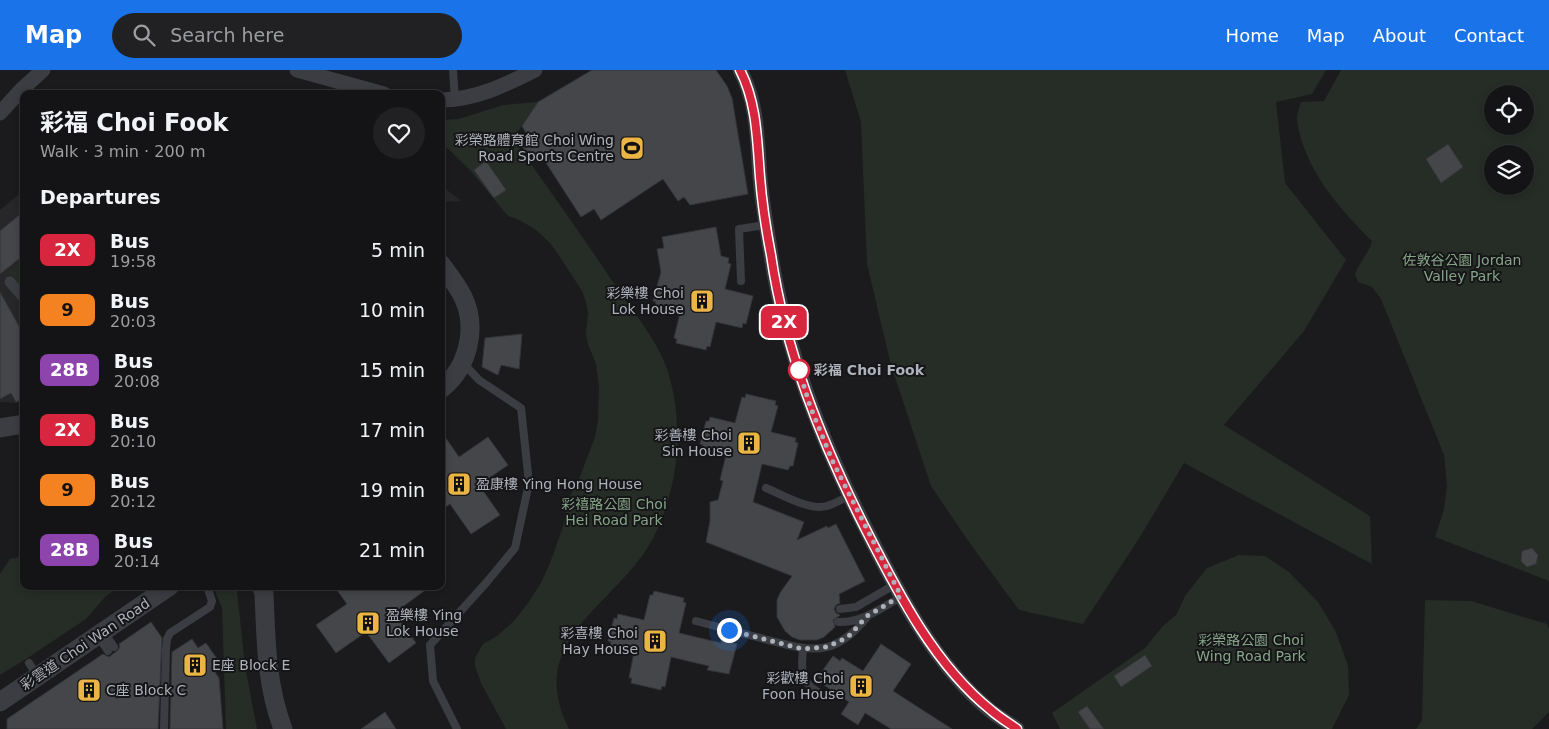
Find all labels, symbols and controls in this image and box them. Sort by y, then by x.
search box [112,13,462,58]
text: Map [25,21,82,49]
icon: search [130,21,158,49]
text: Search here [170,24,284,46]
text: Home [1226,25,1279,46]
text: Map [1307,25,1345,46]
text: About [1373,25,1426,46]
text: Contact [1454,25,1524,46]
map controls [1484,85,1534,195]
button: locate [1484,85,1534,135]
button: heart [373,107,425,159]
text: 彩福 Choi Fook [40,109,228,137]
place label: 彩榮路體育館 Choi Wing Road Sports Centre [455,132,614,164]
sports icon: 彩榮路體育館 Choi Wing Road Sports Centre [619,135,645,161]
text: Walk · 3 min · 200 m [40,142,205,161]
button: layers [1484,145,1534,195]
text: Departures [40,186,161,208]
text: Bus [110,230,149,252]
text: 2X [54,239,81,260]
text: 5 min [371,239,425,261]
text: 19:58 [110,252,156,271]
park label: 佐敦谷公園 Jordan Valley Park [1403,252,1522,284]
place label: 彩樂樓 Choi Lok House [606,285,684,317]
building icon: 彩樂樓 Choi Lok House [689,288,715,314]
text: Bus [110,290,149,312]
text: 9 [61,299,74,320]
text: 10 min [359,299,425,321]
line badge: 2X [762,306,806,338]
text: 2X [771,311,797,332]
text: 20:03 [110,312,156,331]
text: Bus [114,350,153,372]
text: 28B [50,359,89,380]
text: 15 min [359,359,425,381]
marker: 彩福 Choi Fook [788,359,810,381]
place label: 彩福 Choi Fook [814,362,925,378]
text: 20:08 [114,372,160,391]
text: Bus [110,410,149,432]
text: 2X [54,419,81,440]
text: 17 min [359,419,425,441]
place label: 彩善樓 Choi Sin House [654,427,732,459]
building icon: 彩善樓 Choi Sin House [736,430,762,456]
text: 20:10 [110,432,156,451]
text: Bus [110,470,149,492]
building icon: 盈康樓 Ying Hong House [446,471,472,497]
place label: 盈康樓 Ying Hong House [476,476,642,492]
text: 9 [61,479,74,500]
text: 19 min [359,479,425,501]
text: 20:12 [110,492,156,511]
park label: 彩禧路公園 Choi Hei Road Park [561,496,667,528]
text: Bus [114,530,153,552]
text: 28B [50,539,89,560]
text: 21 min [359,539,425,561]
text: 20:14 [114,552,160,571]
street label: 彩雲道 Choi Wan Road [18,595,152,693]
place label: 盈樂樓 Ying Lok House [386,607,462,639]
building icon: 盈樂樓 Ying Lok House [355,610,381,636]
your location [717,618,742,643]
place label: 彩喜樓 Choi Hay House [560,625,638,657]
building icon: 彩喜樓 Choi Hay House [642,628,668,654]
park label: 彩榮路公園 Choi Wing Road Park [1196,632,1307,664]
building icon: E座 Block E [182,652,208,678]
place label: E座 Block E [212,657,290,673]
place label: 彩歡樓 Choi Foon House [762,670,844,702]
building icon: 彩歡樓 Choi Foon House [848,673,874,699]
building icon: C座 Block C [76,677,102,703]
place label: C座 Block C [106,682,187,698]

